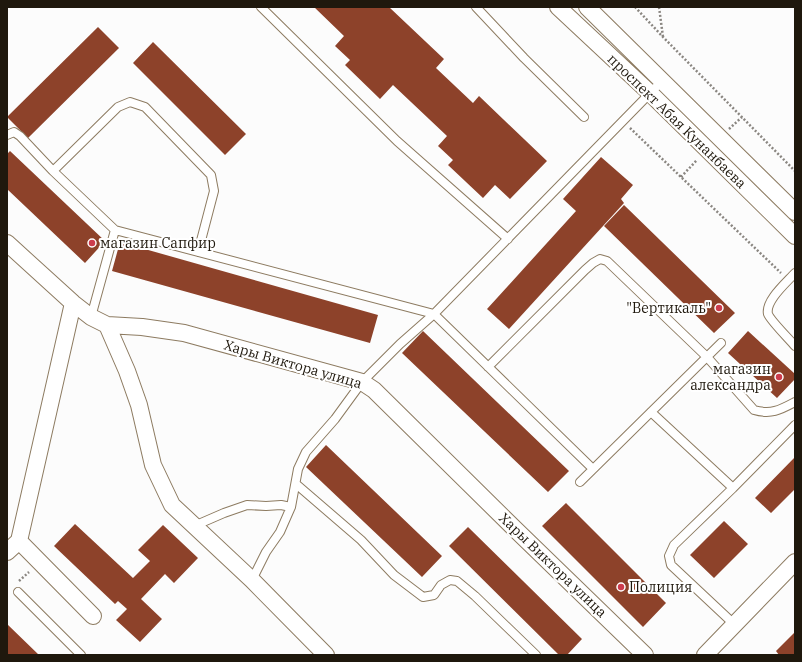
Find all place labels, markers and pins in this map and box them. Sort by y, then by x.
place label: магазин Сапфир [100,234,216,252]
marker: магазин Сапфир [87,238,97,248]
place label: "Вертикаль" [626,299,711,317]
marker: "Вертикаль" [714,303,724,313]
place label: магазин александра [690,360,771,394]
marker: магазин александра [774,372,784,382]
place label: Полиция [629,578,692,596]
marker: Полиция [616,582,626,592]

